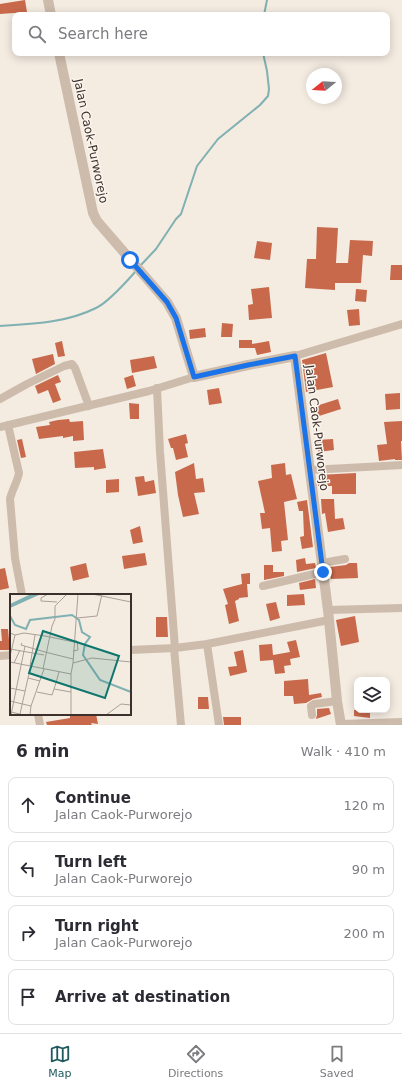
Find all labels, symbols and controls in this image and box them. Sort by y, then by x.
search box [12,12,390,56]
icon: search [26,23,48,45]
text: Search here [58,25,148,43]
north arrow [306,68,342,104]
street label: Jalan Caok-Purworejo [71,77,111,204]
route start [121,251,139,269]
street label: Jalan Caok-Purworejo [302,363,332,492]
route end [314,563,332,581]
inset map [10,594,131,715]
map controls [354,677,390,713]
button: layers [354,677,390,713]
text: 6 min [16,741,69,761]
text: Walk · 410 m [301,744,386,759]
text: Continue [55,789,131,807]
icon: ahead [17,794,39,816]
text: 120 m [343,798,385,813]
text: Jalan Caok-Purworejo [55,807,192,822]
text: Turn left [55,853,127,871]
icon: left [17,858,39,880]
text: 90 m [352,862,385,877]
text: Jalan Caok-Purworejo [55,871,192,886]
text: Turn right [55,917,139,935]
icon: right [17,922,39,944]
text: 200 m [343,926,385,941]
text: Jalan Caok-Purworejo [55,935,192,950]
icon: arrive [17,986,39,1008]
text: Arrive at destination [55,988,230,1006]
tab: Map [48,1043,71,1080]
tab: Directions [168,1043,223,1080]
tab: Saved [320,1043,354,1080]

